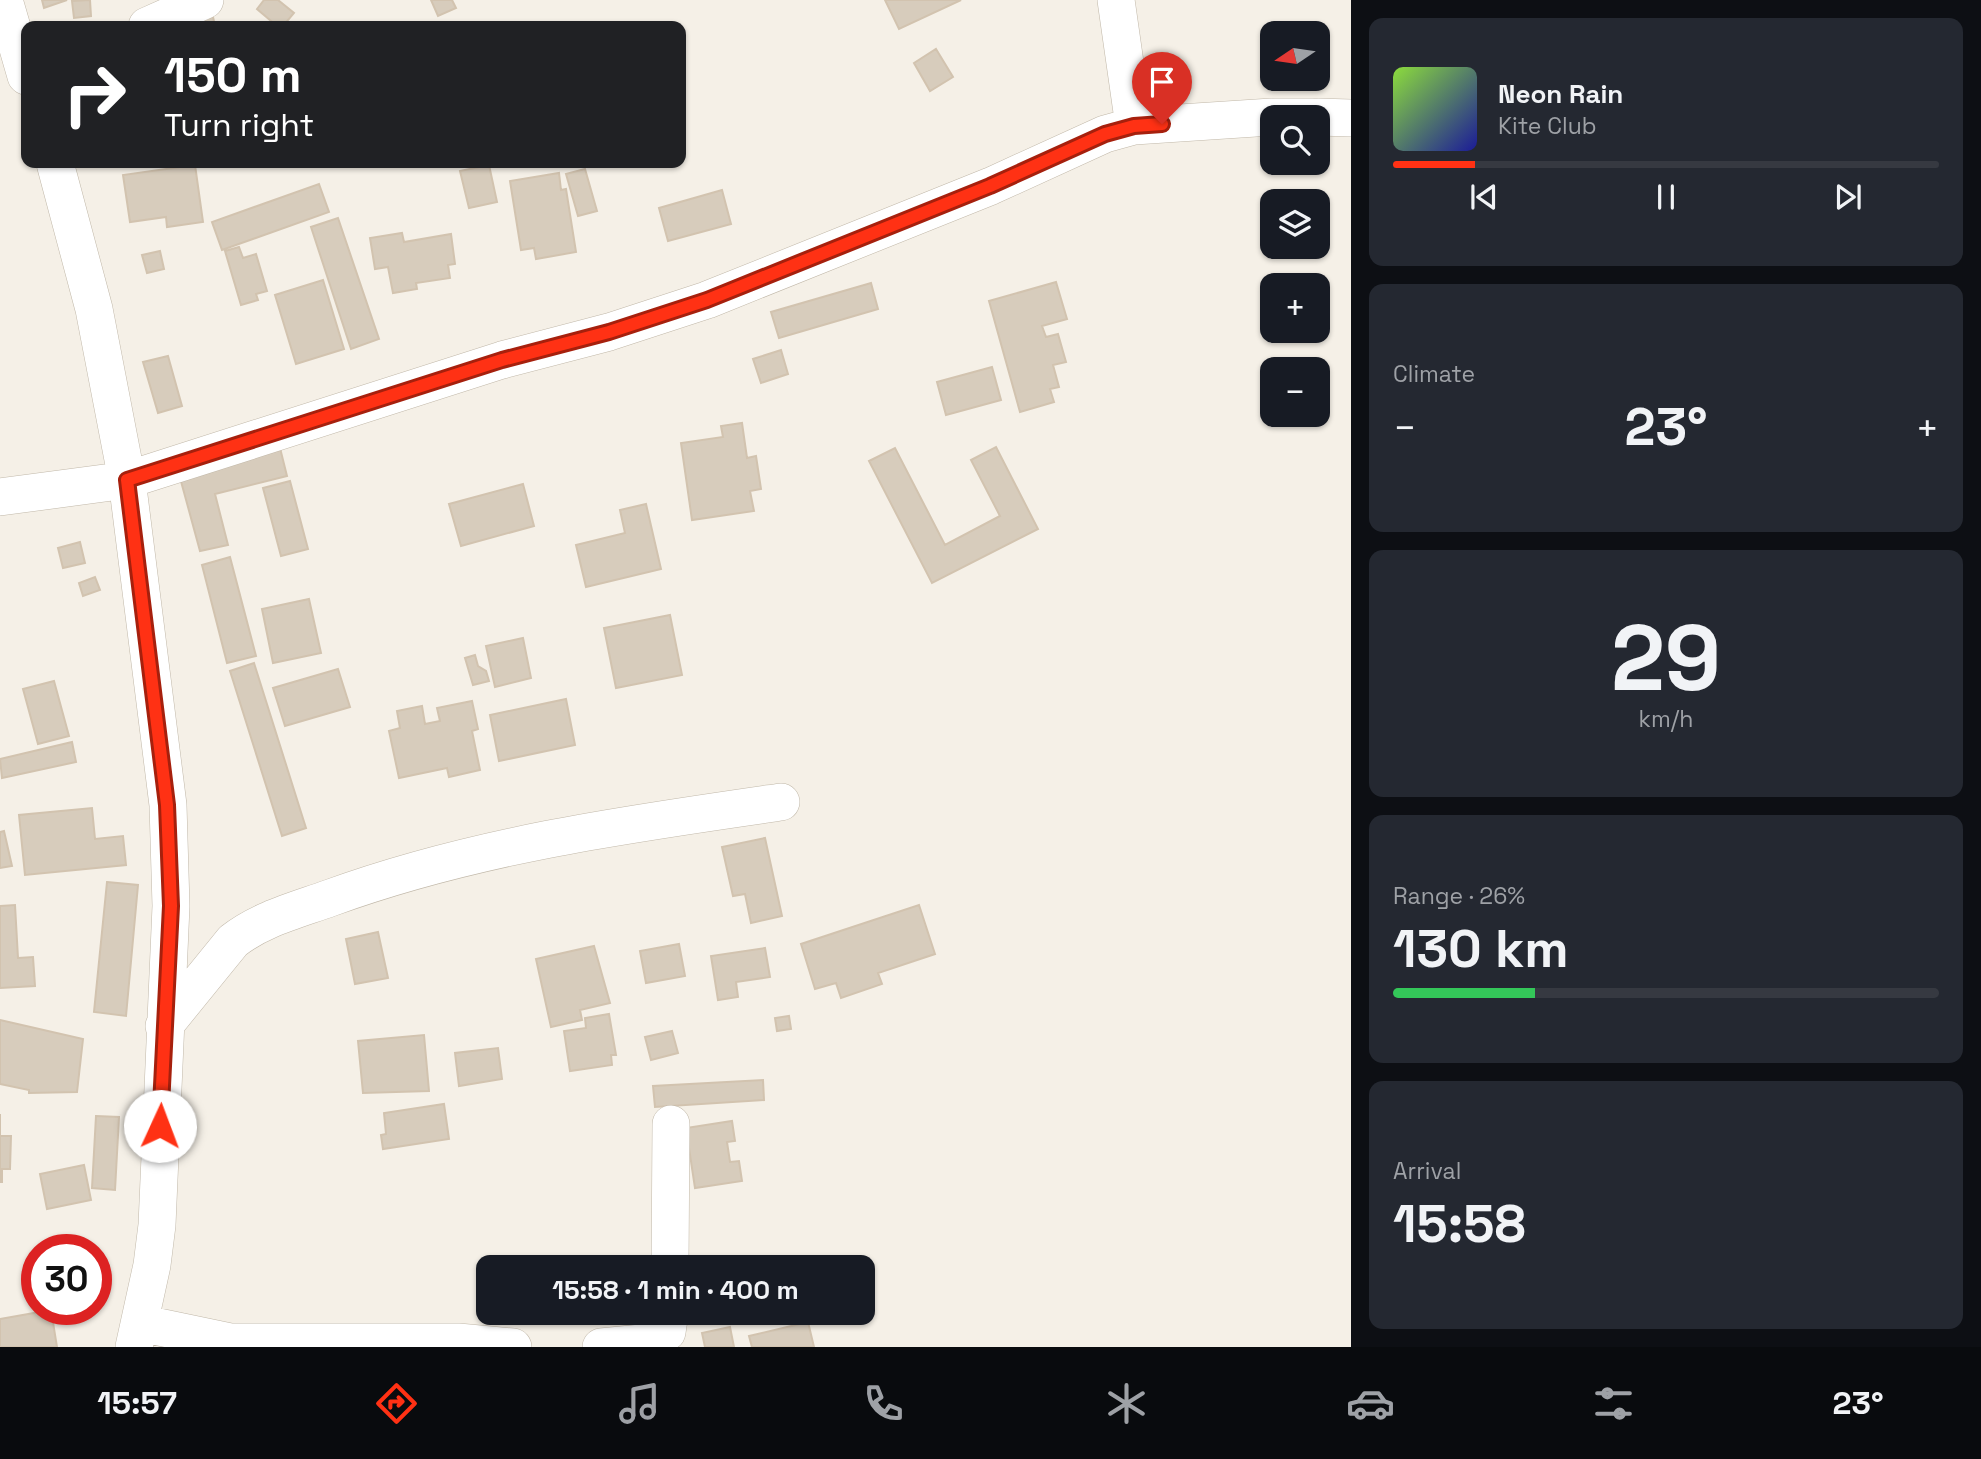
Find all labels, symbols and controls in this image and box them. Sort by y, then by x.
north arrow [1260,21,1330,91]
map controls [1260,21,1330,427]
text: 150 m [164,44,302,106]
icon: right [49,49,140,140]
pin [1132,52,1192,124]
icon: arrive [1143,63,1181,101]
text: Neon Rain [1498,77,1623,111]
text: Turn right [164,105,314,145]
button: search [1260,105,1330,175]
text: Kite Club [1498,111,1597,141]
icon: previous [1465,178,1503,216]
icon: pause [1647,178,1685,216]
icon: next [1829,178,1867,216]
button: layers [1260,189,1330,259]
button: + [1260,273,1330,343]
button: − [1260,357,1330,427]
text: Climate [1393,359,1475,389]
text: 23° [1625,394,1708,460]
text: − [1393,404,1417,452]
text: + [1915,404,1939,452]
text: 29 [1611,600,1721,717]
text: km/h [1639,704,1693,734]
text: Range · 26% [1393,881,1525,911]
text: 130 km [1393,916,1569,982]
position arrow [123,1089,197,1163]
text: Arrival [1393,1156,1461,1186]
text: 15:58 [1393,1191,1526,1257]
speed limit sign: 30 [21,1234,112,1325]
text: 15:58 · 1 min · 400 m [552,1273,799,1307]
icon: directions [372,1379,421,1428]
icon: music [615,1379,664,1428]
icon: phone [859,1379,908,1428]
icon: climate [1102,1379,1151,1428]
icon: car [1346,1379,1395,1428]
icon: filters [1589,1379,1638,1428]
text: 15:57 [97,1383,177,1423]
text: 23° [1833,1383,1884,1423]

